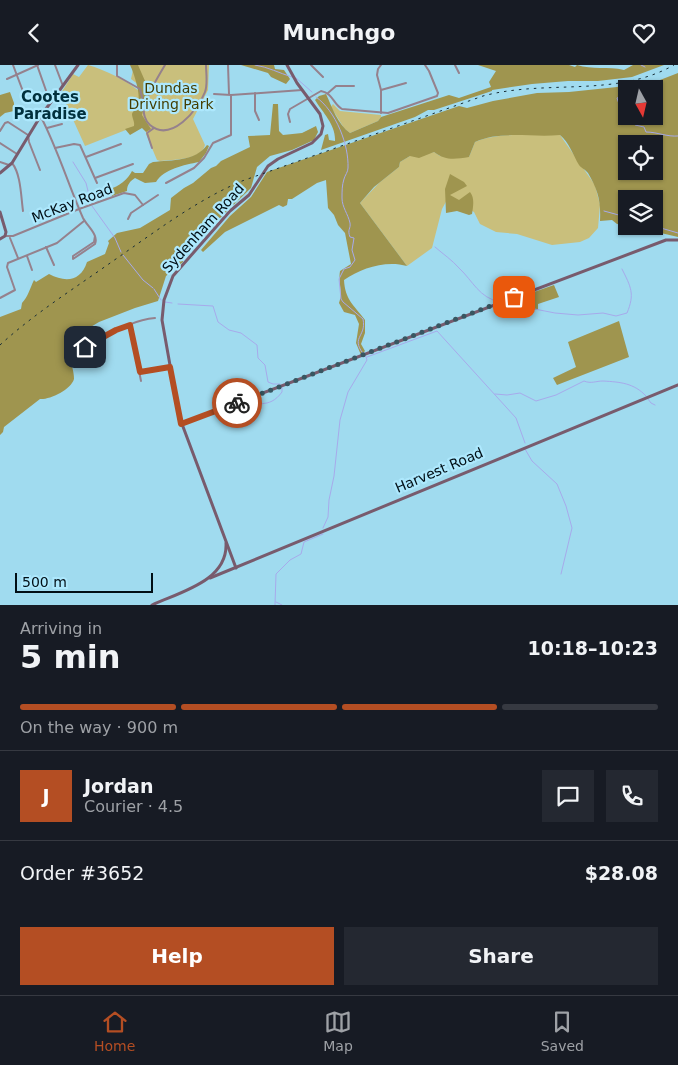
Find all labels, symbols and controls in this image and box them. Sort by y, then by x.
icon: back [20,19,48,47]
icon: heart [630,19,658,47]
text: Munchgo [283,20,395,45]
park label: Dundas Driving Park [128,80,214,112]
north arrow [618,80,662,125]
map controls [618,80,663,235]
district label: Cootes Paradise [13,88,87,123]
button: locate [618,135,663,180]
street label: McKay Road [29,180,115,226]
street label: Sydenham Road [159,180,247,276]
button: layers [618,190,663,235]
pin [493,276,535,318]
icon: bag [500,283,528,311]
pin [64,326,106,368]
icon: home [71,333,99,361]
courier [212,378,262,428]
icon: bike [223,389,251,417]
street label: Harvest Road [393,444,485,496]
scale bar [15,570,152,593]
text: 500 m [22,574,67,590]
text: Arriving in [20,619,102,638]
text: 10:18–10:23 [528,637,658,659]
text: 5 min [20,638,121,676]
text: On the way · 900 m [20,718,178,737]
button: chat [542,770,594,822]
button: phone [606,770,658,822]
text: Jordan [84,775,153,797]
text: J [42,785,50,807]
text: Courier · 4.5 [84,797,183,816]
text: Order #3652 [20,862,144,884]
text: $28.08 [585,862,658,884]
button: Help [20,927,334,985]
button: Share [344,927,658,985]
tab: Home [94,1008,135,1054]
tab: Map [323,1008,353,1054]
tab: Saved [541,1008,584,1054]

